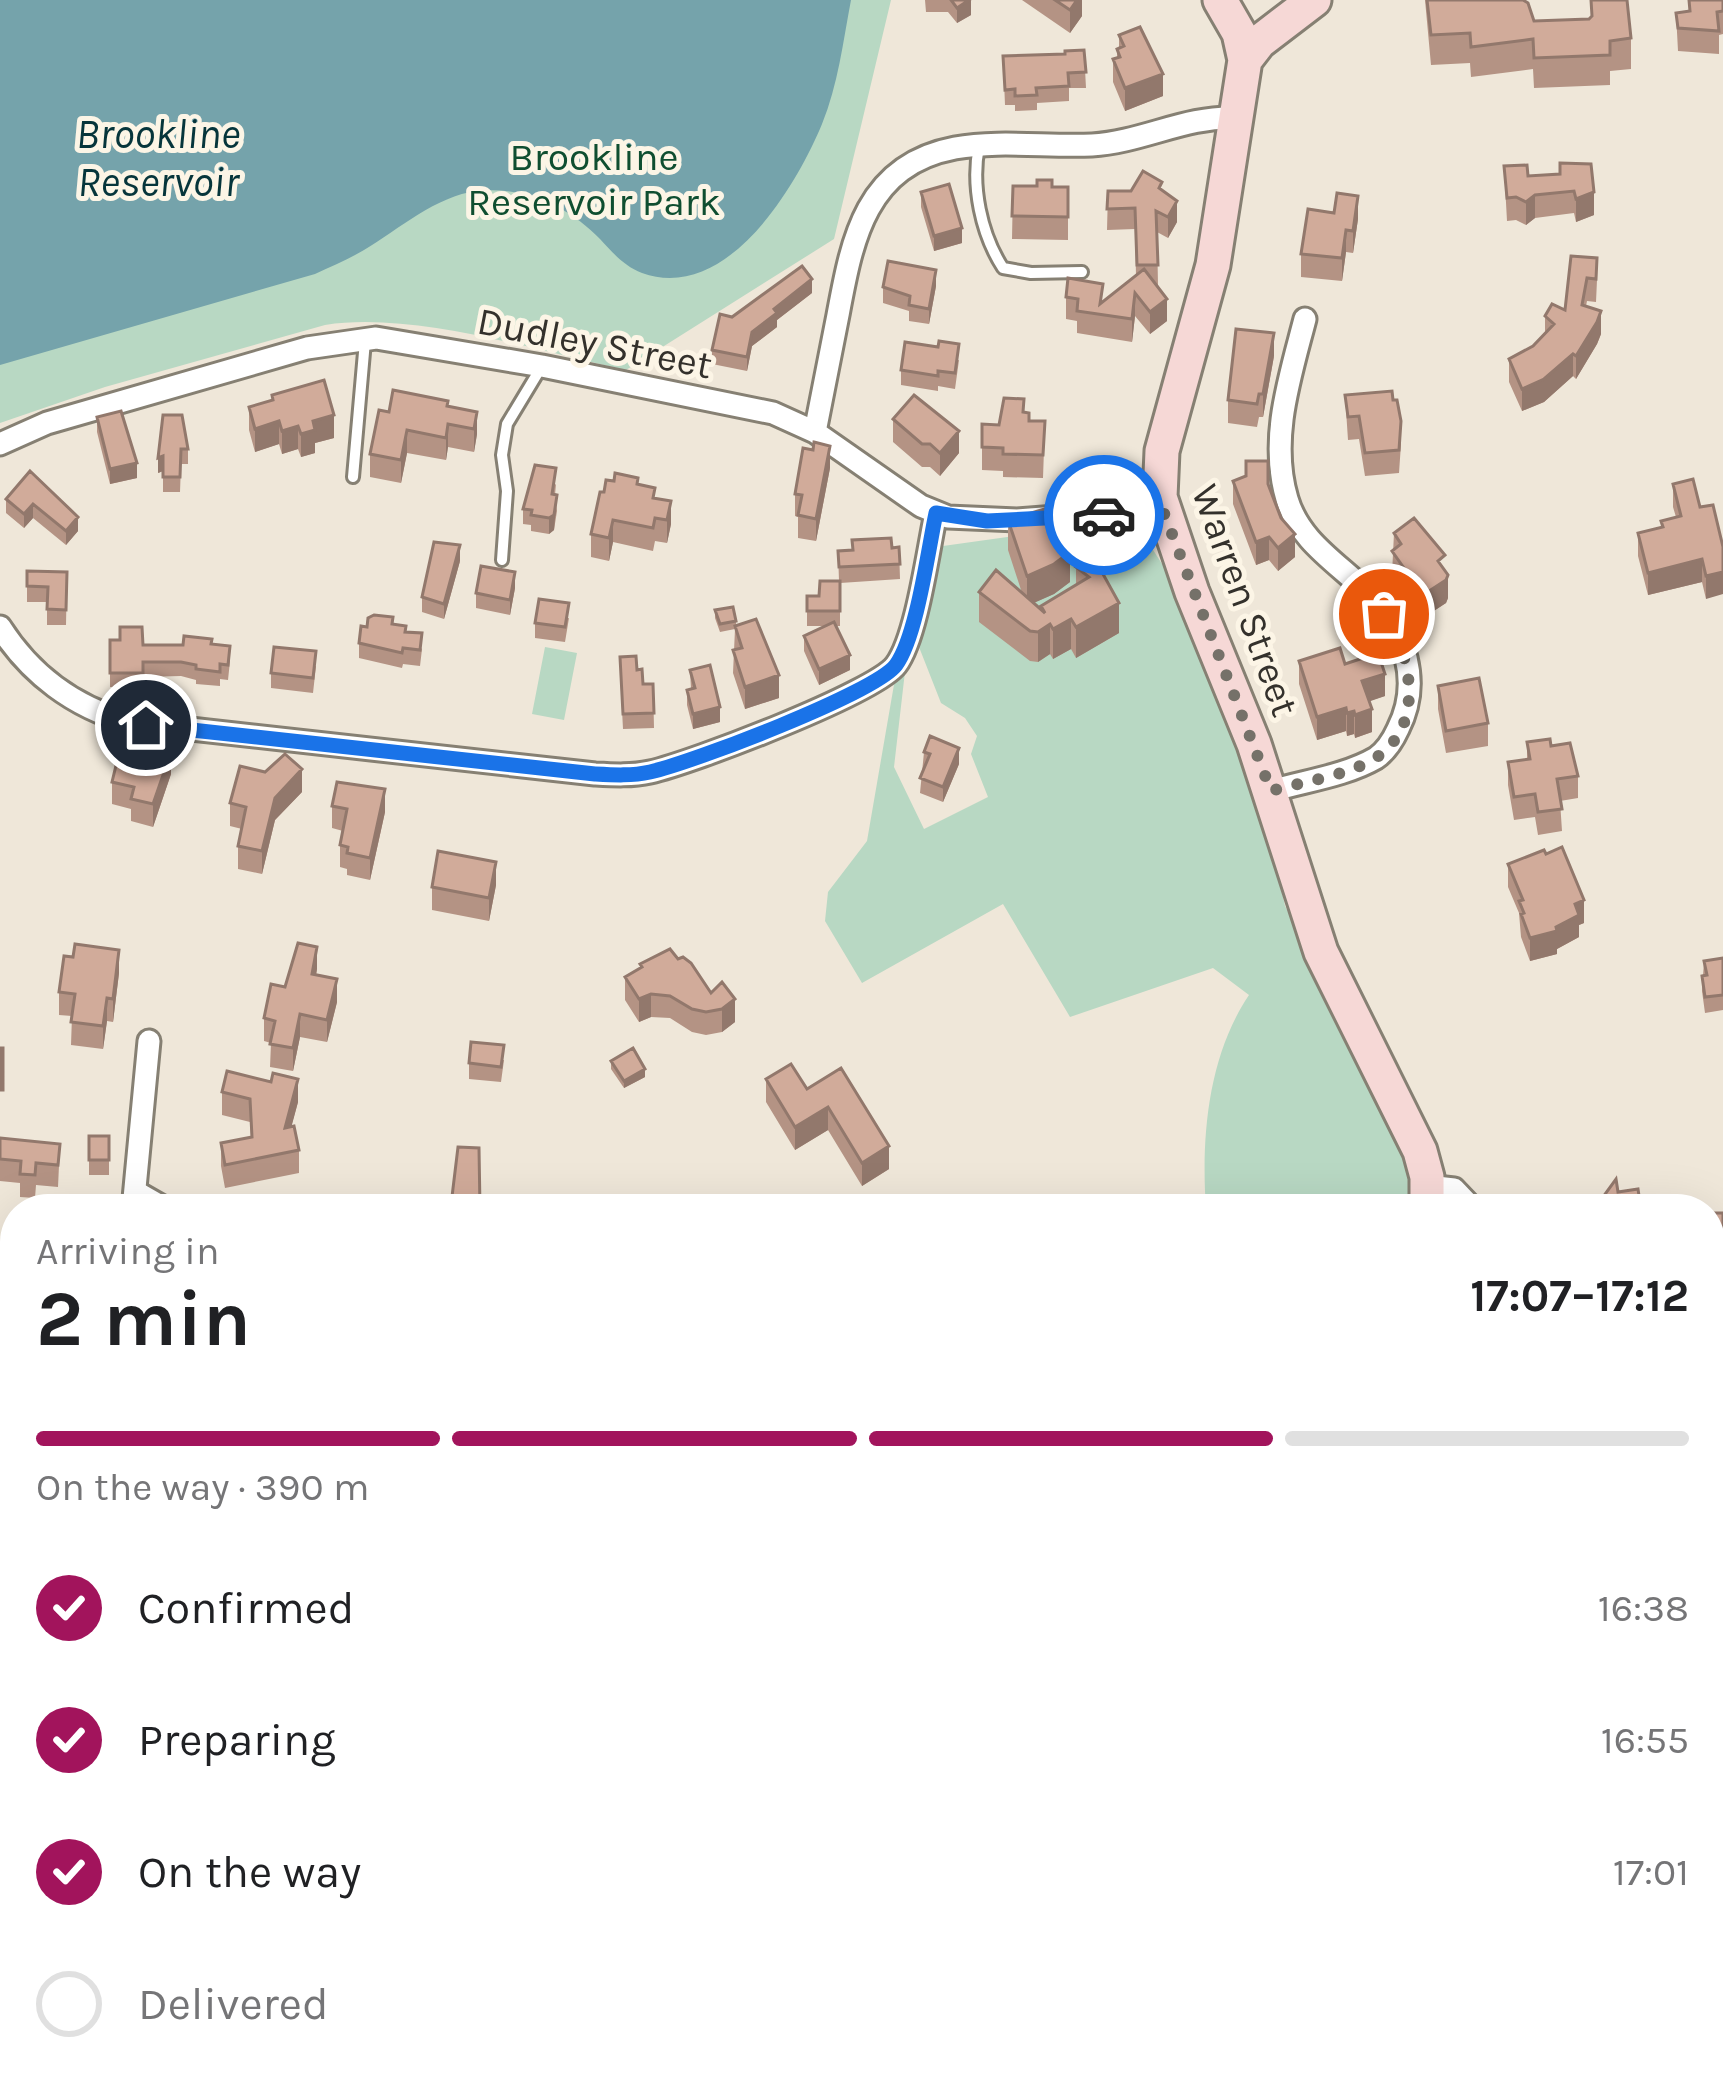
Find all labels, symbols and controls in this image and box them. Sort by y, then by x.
water label: Brookline Reservoir [76,109,240,207]
park label: Brookline Reservoir Park [467,134,721,225]
street label: Dudley Street [474,298,716,388]
courier [1044,455,1164,575]
street label: Warren Street [1182,478,1308,722]
icon: car [1071,482,1137,548]
pin [1333,563,1435,665]
icon: bag [1351,581,1417,647]
pin [95,674,197,776]
icon: home [113,692,179,758]
text: Arriving in [36,1228,219,1274]
text: 17:07–17:12 [1470,1270,1689,1322]
text: 2 min [36,1273,251,1365]
text: On the way · 390 m [36,1464,369,1510]
icon: check [36,1575,102,1641]
text: Confirmed [138,1582,354,1634]
text: 16:38 [1598,1585,1689,1631]
icon: check [36,1707,102,1773]
text: Preparing [138,1714,336,1766]
text: 16:55 [1601,1717,1689,1763]
icon: check [36,1839,102,1905]
text: On the way [138,1846,361,1898]
text: 17:01 [1613,1849,1689,1895]
text: Delivered [138,1978,329,2030]

